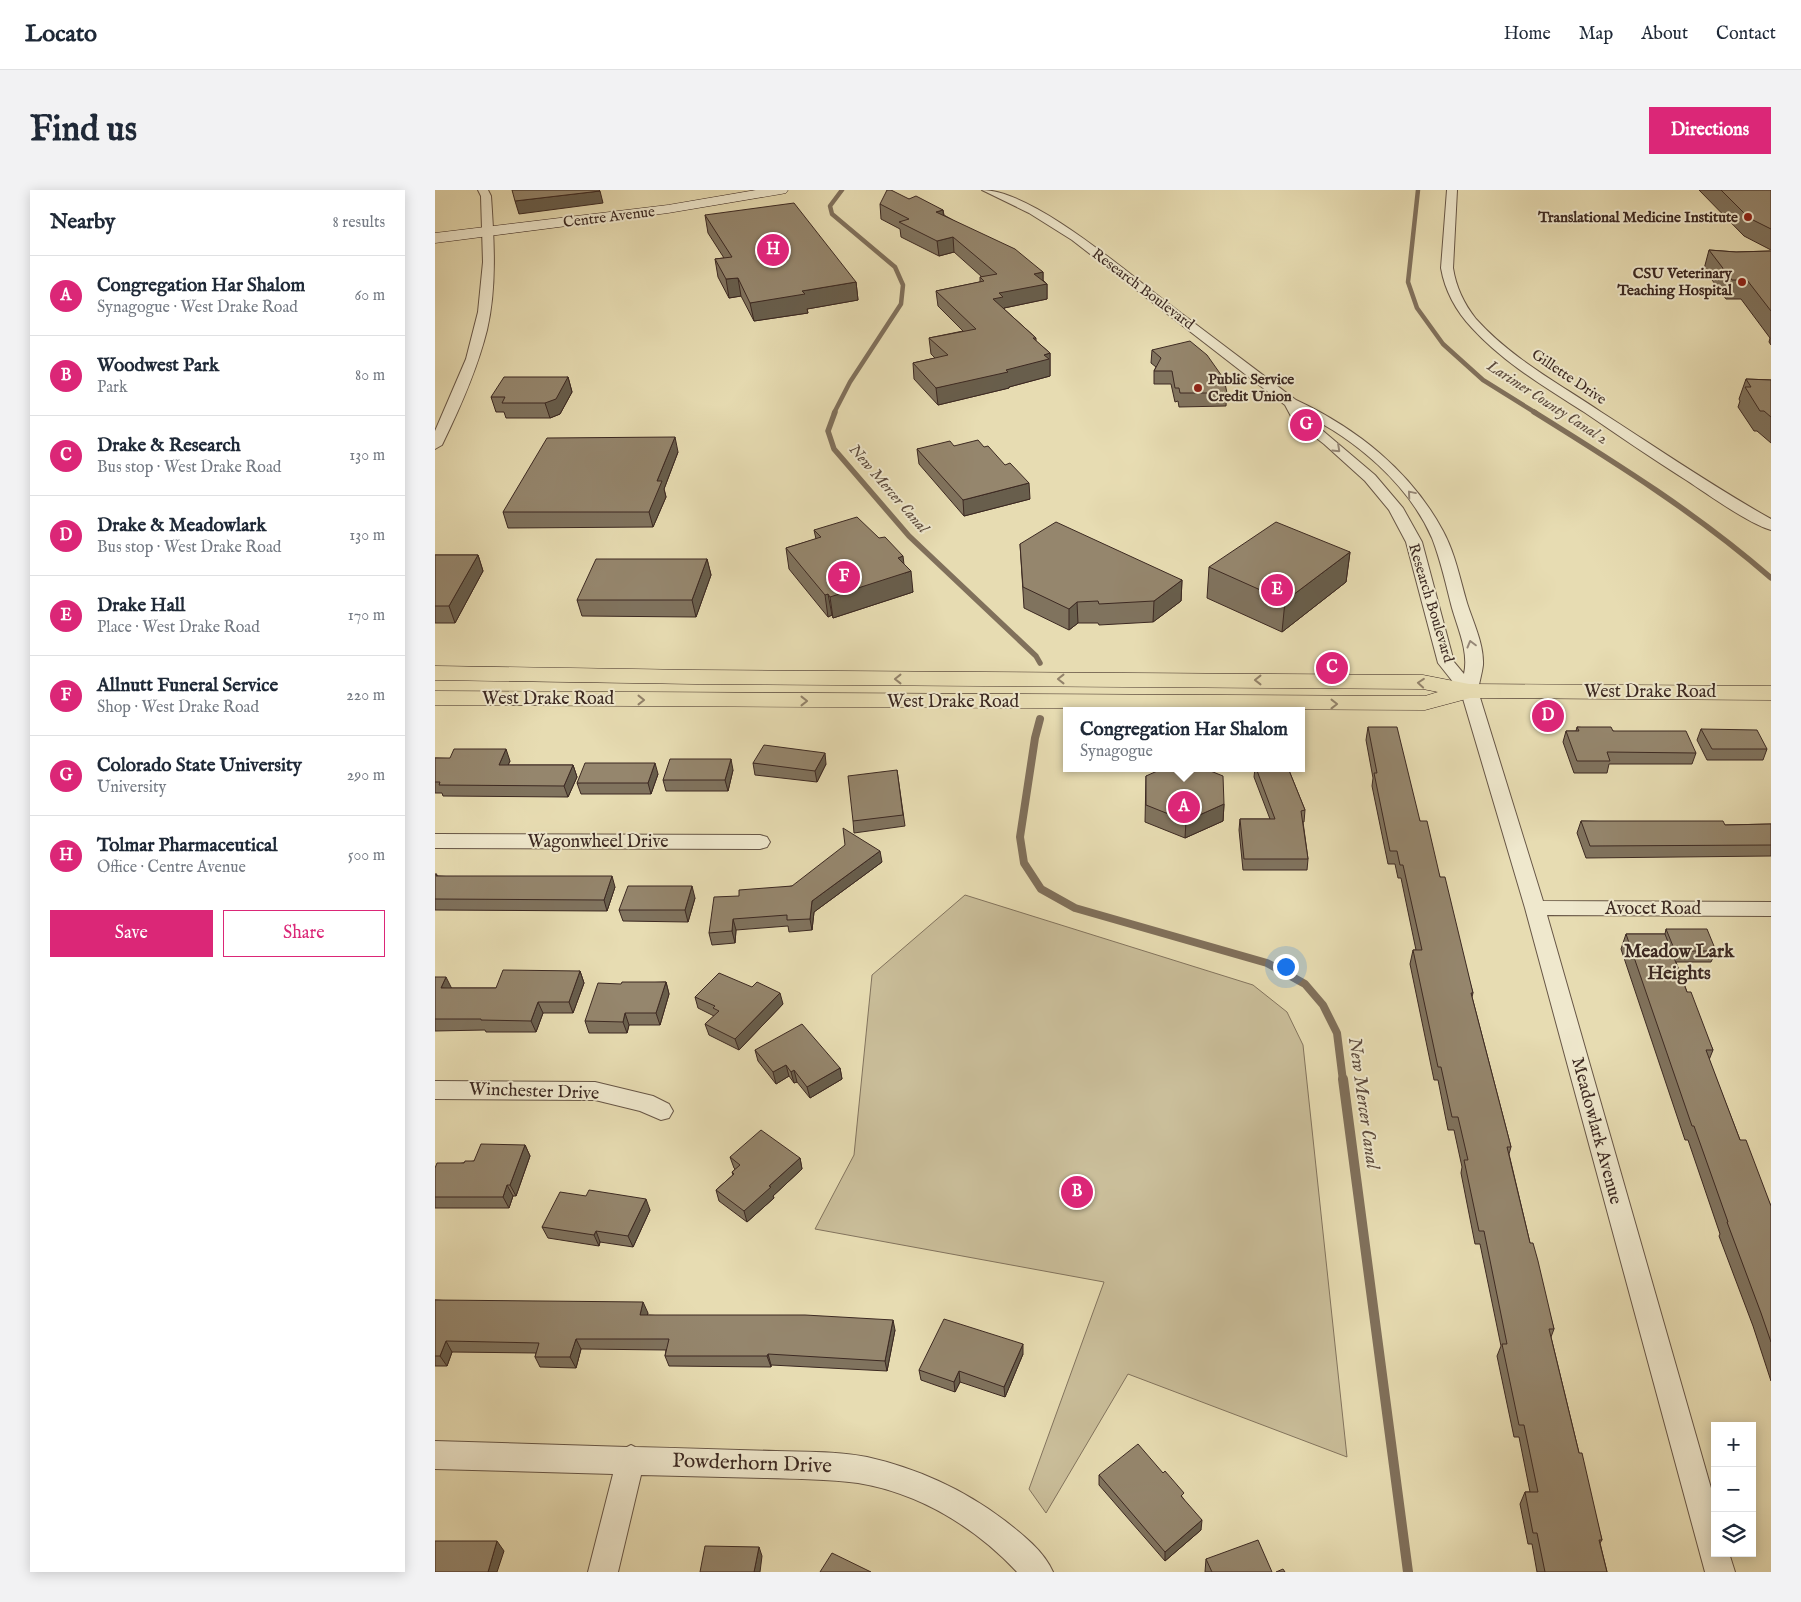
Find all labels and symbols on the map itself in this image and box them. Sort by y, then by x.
street label: Centre Avenue [562,202,656,232]
place label: Translational Medicine Institute [1537,208,1738,227]
marker: Translational Medicine Institute [1742,211,1754,223]
pin: H [757,231,789,269]
street label: Research Boulevard [1088,244,1199,334]
place label: CSU Veterinary Teaching Hospital [1616,264,1733,300]
marker: CSU Veterinary Teaching Hospital [1736,276,1748,288]
street label: Gillette Drive [1528,345,1610,409]
water label: Larimer County Canal 2 [1482,356,1611,450]
place label: Public Service Credit Union [1208,370,1294,406]
marker: Public Service Credit Union [1192,382,1204,394]
pin: G [1290,406,1322,444]
water label: New Mercer Canal [844,440,933,539]
one-way arrow [1331,443,1340,452]
one-way arrow [1408,491,1417,500]
street label: Research Boulevard [1404,541,1458,666]
pin: F [828,558,860,596]
pin: E [1261,571,1293,609]
one-way arrow [1466,640,1476,648]
pin: C [1316,649,1348,687]
one-way arrow [894,674,902,684]
one-way arrow [1056,674,1064,685]
one-way arrow [1254,675,1262,685]
one-way arrow [1416,678,1424,689]
street label: West Drake Road [1584,681,1716,704]
street label: West Drake Road [482,688,614,711]
street label: West Drake Road [887,691,1019,714]
one-way arrow [638,695,645,705]
one-way arrow [800,696,808,706]
pin: D [1532,697,1564,735]
one-way arrow [1330,699,1338,709]
pin: A [1168,788,1200,826]
street label: Wagonwheel Drive [527,831,669,854]
street label: Avocet Road [1604,898,1701,921]
district label: Meadow Lark Heights [1624,940,1735,986]
your location [1273,954,1299,980]
water label: New Mercer Canal [1342,1036,1384,1172]
street label: Meadowlark Avenue [1565,1055,1627,1207]
street label: Winchester Drive [468,1078,600,1106]
pin: B [1061,1173,1093,1211]
street label: Powderhorn Drive [672,1448,833,1480]

